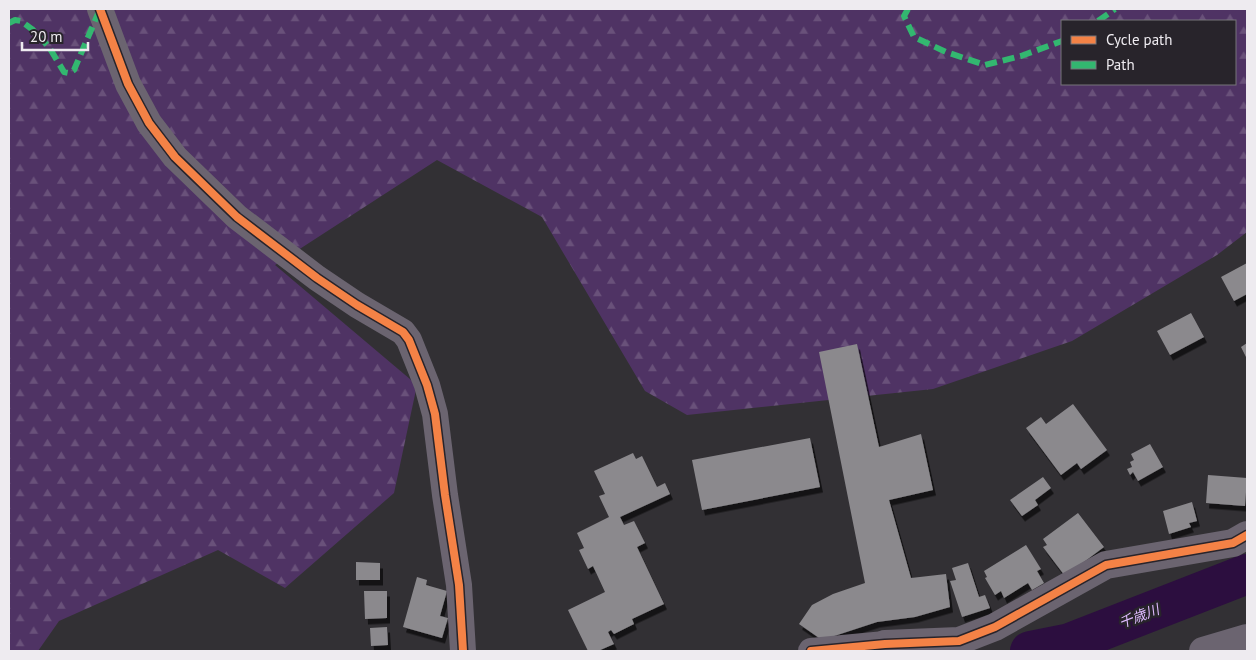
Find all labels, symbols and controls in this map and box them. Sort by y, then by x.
scale bar [22,20,89,52]
legend [1061,20,1236,85]
text: 20 m [30,27,63,46]
text: Cycle path [1106,30,1172,49]
text: Path [1106,55,1135,74]
water label: 千歳川 [1116,599,1164,632]

